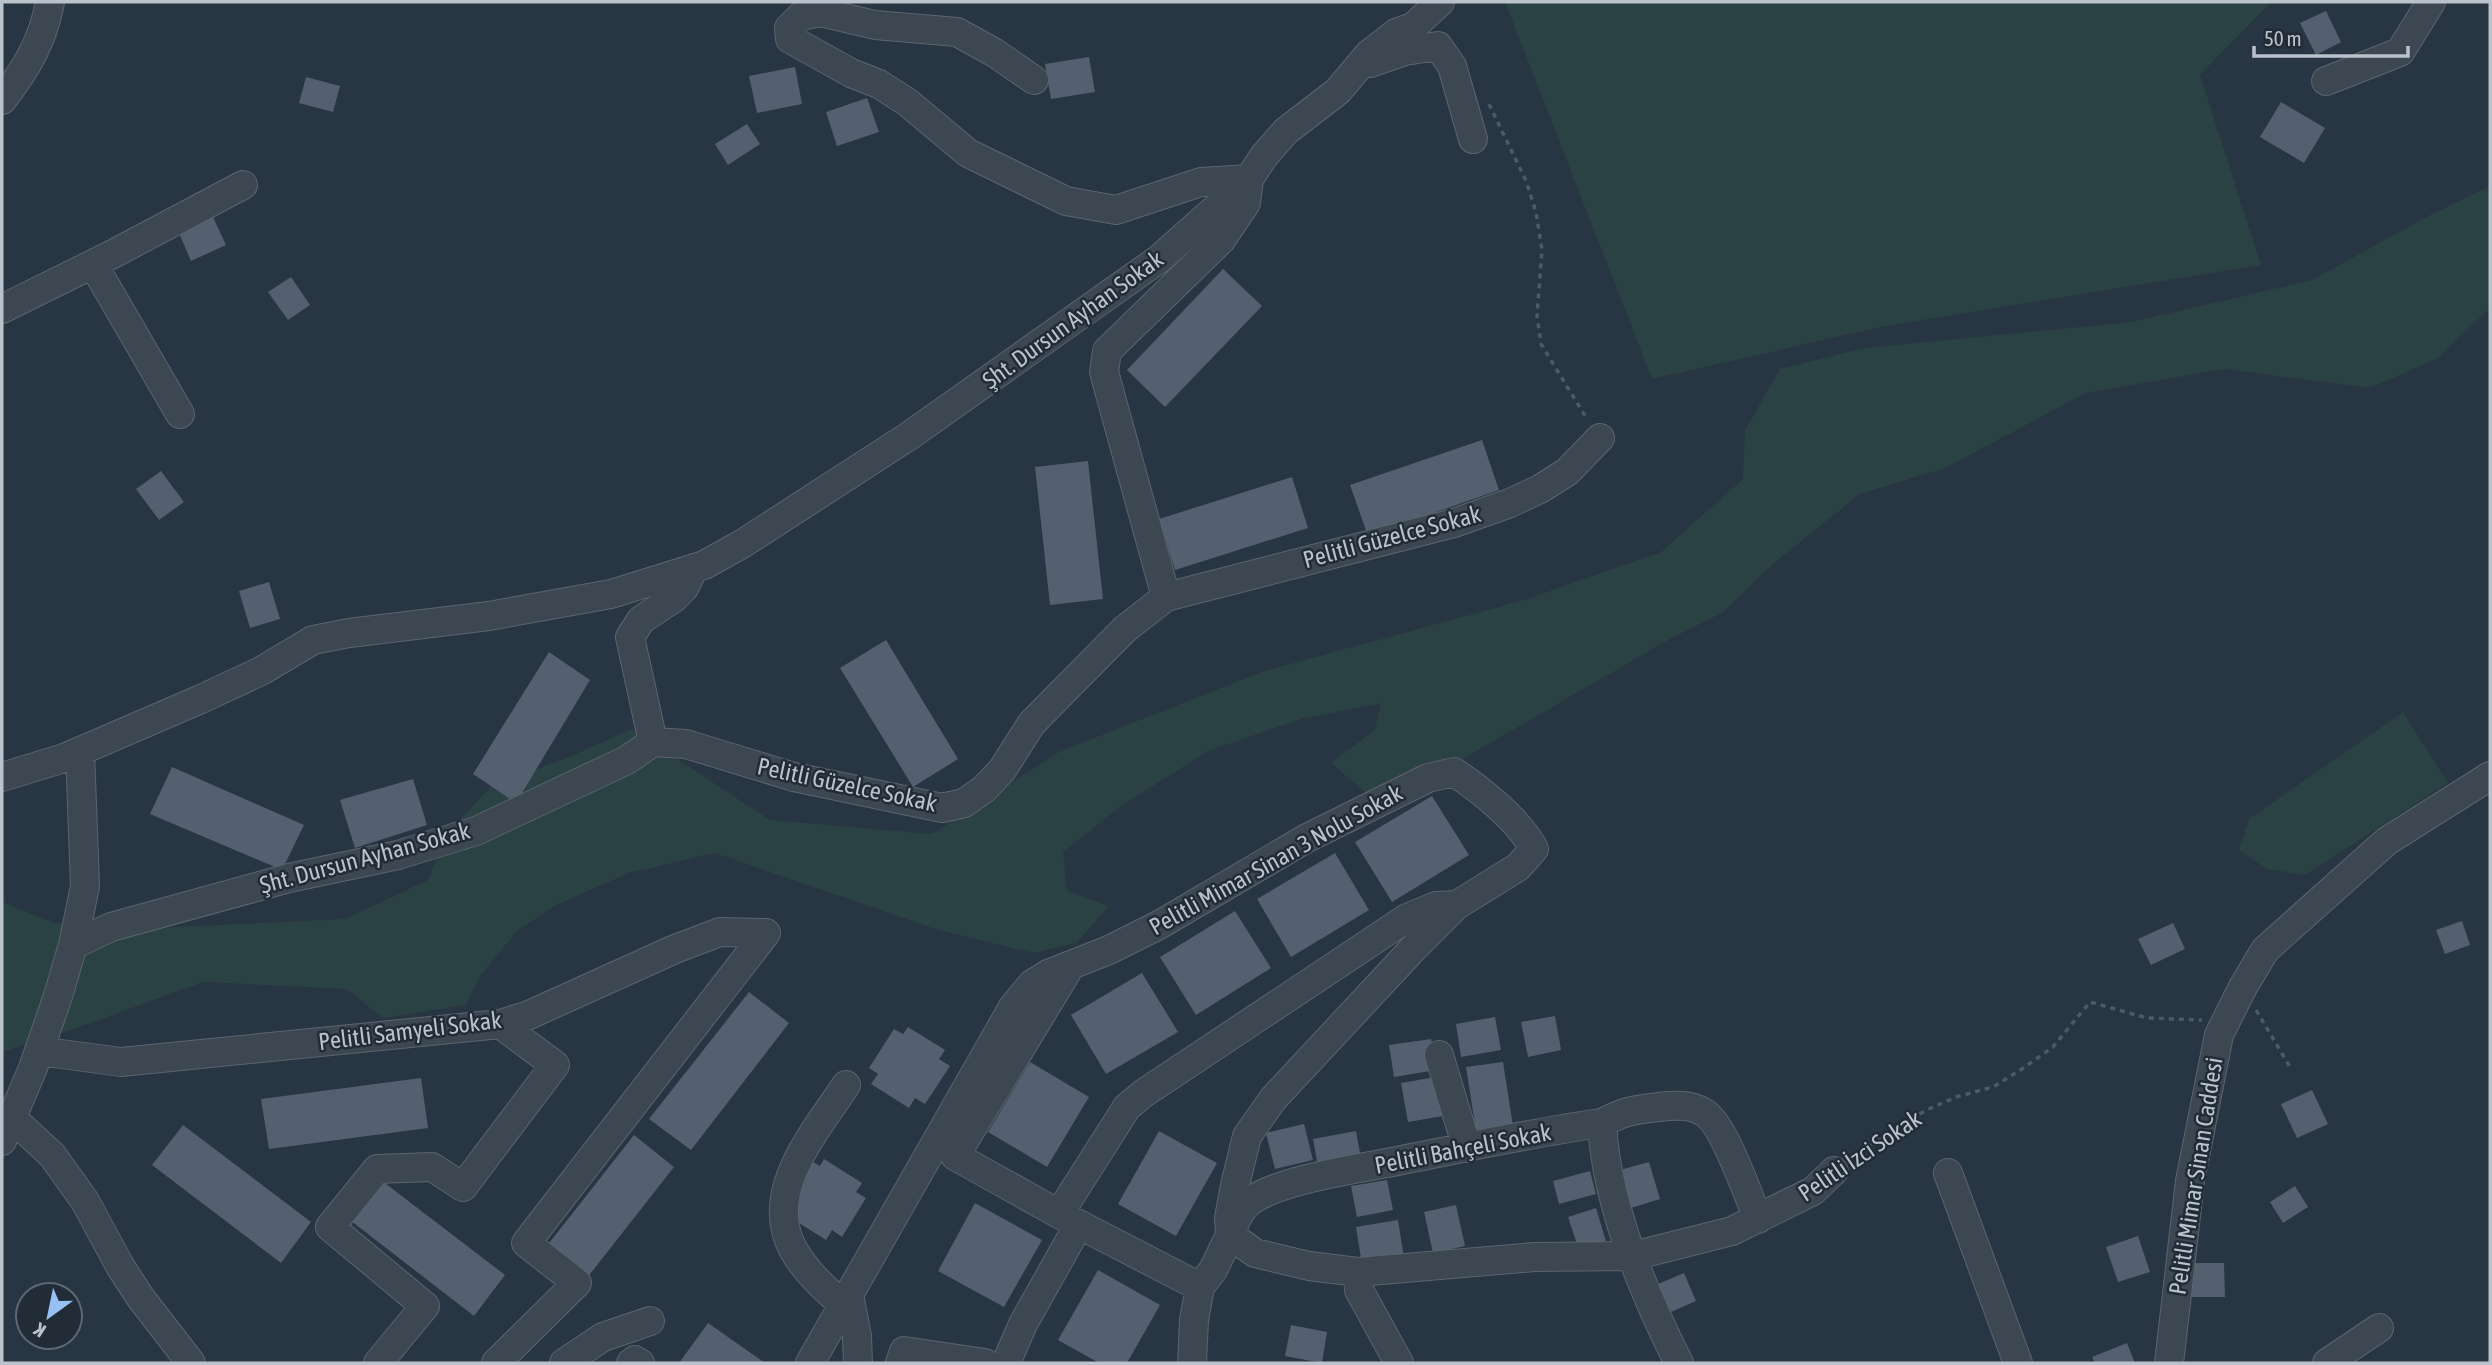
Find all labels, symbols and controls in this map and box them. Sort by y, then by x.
scale bar [2254,14,2408,58]
text: 50 m [2264,26,2302,50]
street label: Şht. Dursun Ayhan Sokak [977,245,1168,394]
street label: Pelitli Güzelce Sokak [1300,500,1484,573]
street label: Pelitli Güzelce Sokak [755,752,940,817]
street label: Pelitli Mimar Sinan 3 Nolu Sokak [1145,778,1407,940]
street label: Şht. Dursun Ayhan Sokak [257,816,473,899]
street label: Pelitli Samyeli Sokak [317,1006,503,1055]
street label: Pelitli Mimar Sinan Caddesi [2163,1055,2228,1296]
street label: Pelitli İzci Sokak [1793,1104,1927,1207]
street label: Pelitli Bahçeli Sokak [1372,1118,1554,1179]
north arrow [14,1281,84,1351]
text: K [29,1318,50,1342]

